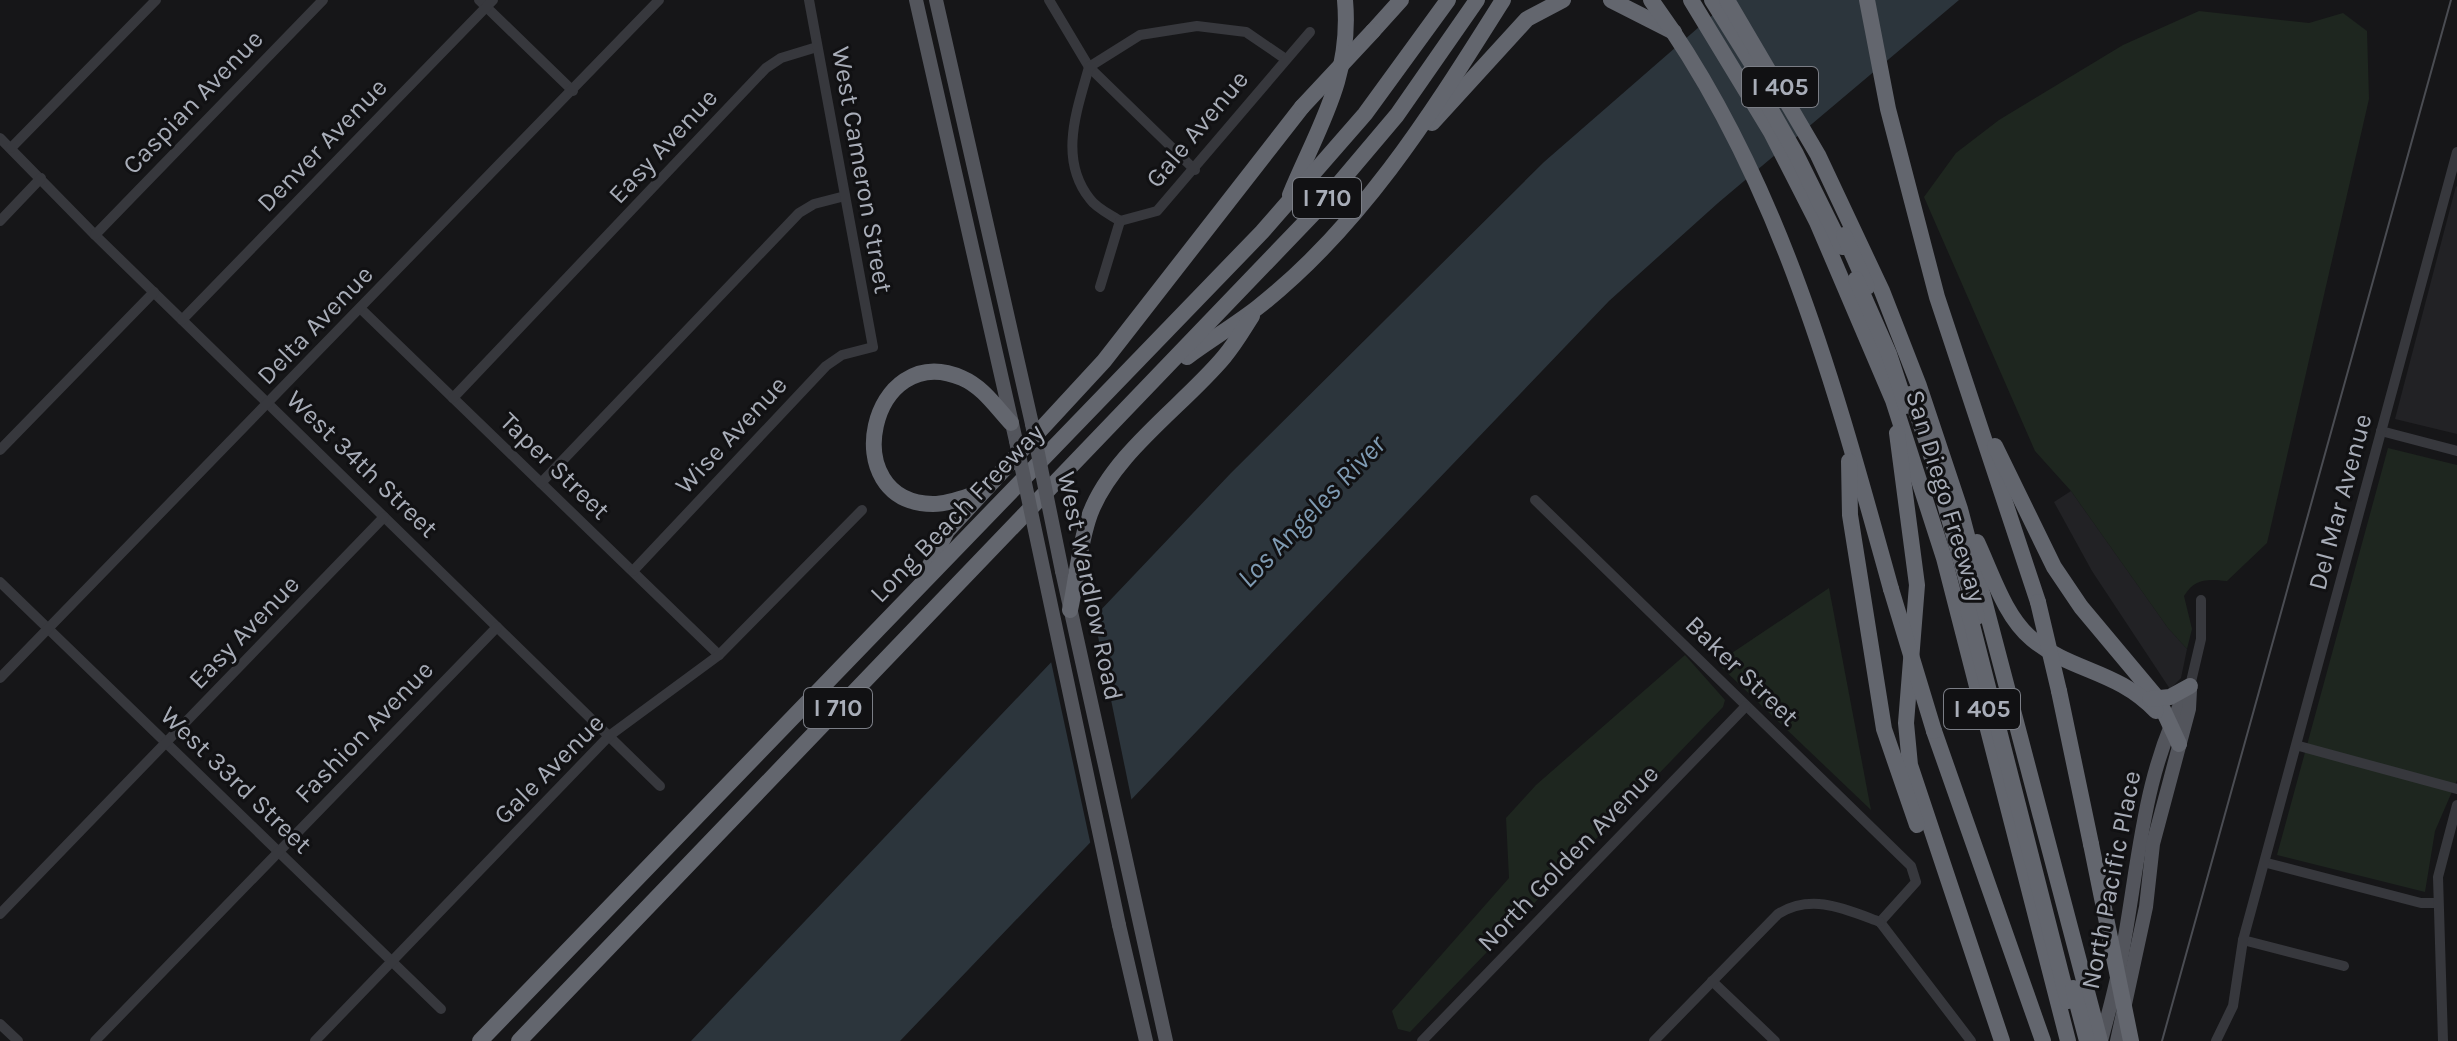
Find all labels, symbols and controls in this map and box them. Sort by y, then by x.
street label: Caspian Avenue [116,23,270,181]
street label: West Cameron Street [825,44,899,296]
street label: Gale Avenue [1139,64,1255,194]
road number: I 405 [1742,67,1818,107]
street label: Denver Avenue [250,72,394,218]
street label: Easy Avenue [602,82,724,210]
road number: I 710 [1293,178,1361,218]
street label: Delta Avenue [250,259,380,391]
street label: Wise Avenue [669,370,793,500]
street label: West 34th Street [280,384,444,544]
street label: San Diego Freeway [1899,386,1993,606]
street label: Taper Street [494,406,616,526]
street label: Del Mar Avenue [2302,410,2378,594]
street label: Long Beach Freeway [864,417,1050,609]
water label: Los Angeles River [1230,427,1393,594]
street label: West Wardlow Road [1051,469,1129,703]
street label: Easy Avenue [182,569,306,695]
street label: Baker Street [1679,609,1805,733]
street label: Fashion Avenue [288,654,440,810]
road number: I 710 [804,688,872,728]
road number: I 405 [1944,689,2020,729]
street label: West 33rd Street [154,700,318,860]
street label: Gale Avenue [487,707,611,831]
street label: North Golden Avenue [1471,758,1665,958]
street label: North Pacific Place [2075,768,2147,992]

